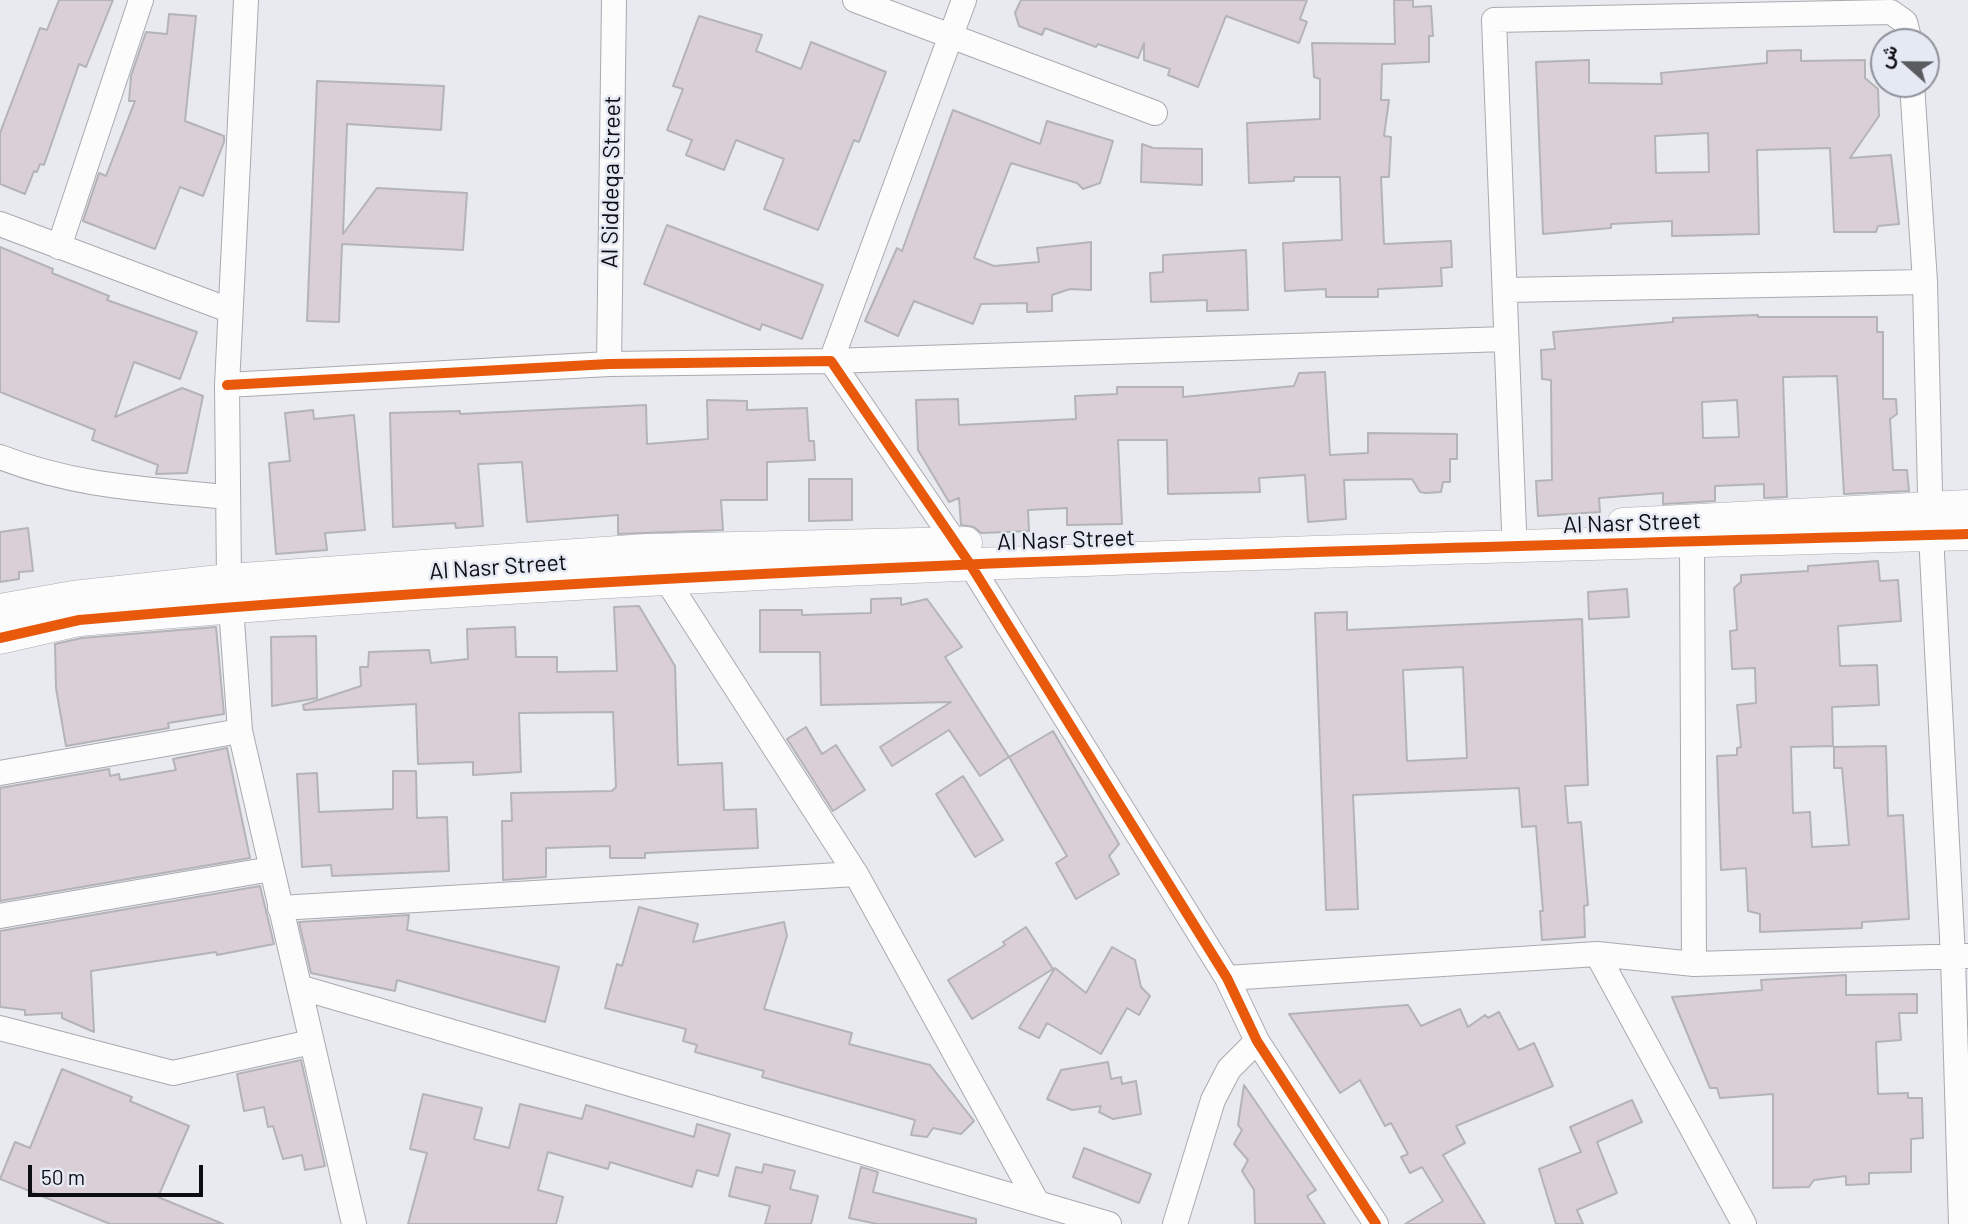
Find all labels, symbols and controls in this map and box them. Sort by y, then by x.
north arrow [1870,28,1940,98]
text: ش [1872,41,1902,71]
street label: Al Siddeqa Street [596,96,626,268]
street label: Al Nasr Street [1563,507,1701,539]
street label: Al Nasr Street [997,524,1135,556]
street label: Al Nasr Street [428,548,568,586]
scale bar [32,1150,206,1194]
text: 50 m [41,1164,85,1189]

